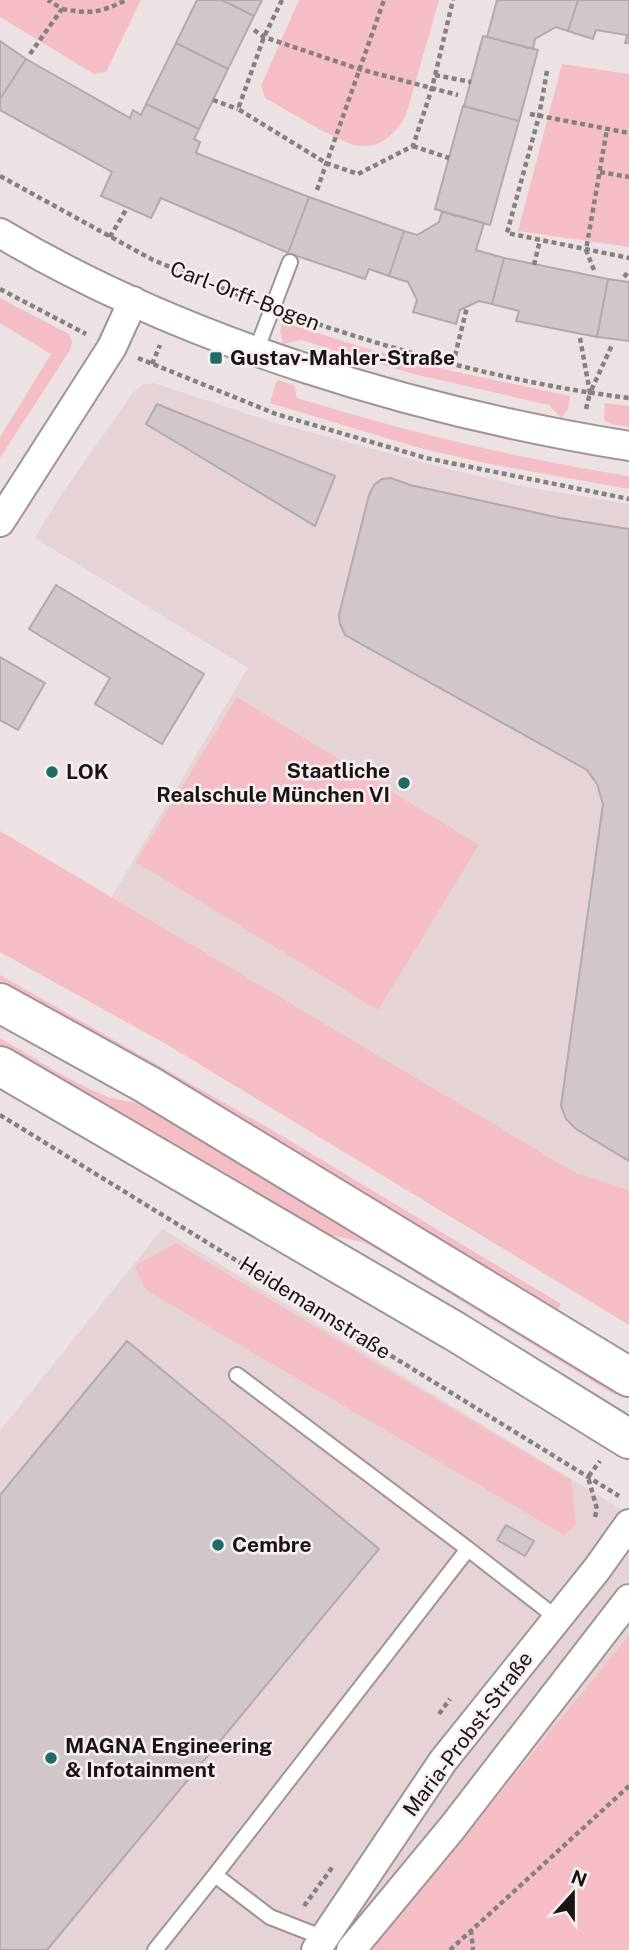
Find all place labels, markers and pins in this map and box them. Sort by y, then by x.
place label: Gustav-Mahler-Straße [230,345,455,370]
marker: Gustav-Mahler-Straße [208,350,224,366]
place label: Staatliche Realschule München VI [156,758,390,807]
place label: LOK [66,759,109,784]
marker: LOK [44,764,60,780]
marker: Staatliche Realschule München VI [396,775,412,791]
place label: Cembre [232,1532,312,1557]
marker: Cembre [210,1537,226,1553]
place label: MAGNA Engineering & Infotainment [65,1733,272,1782]
marker: MAGNA Engineering & Infotainment [43,1750,59,1766]

